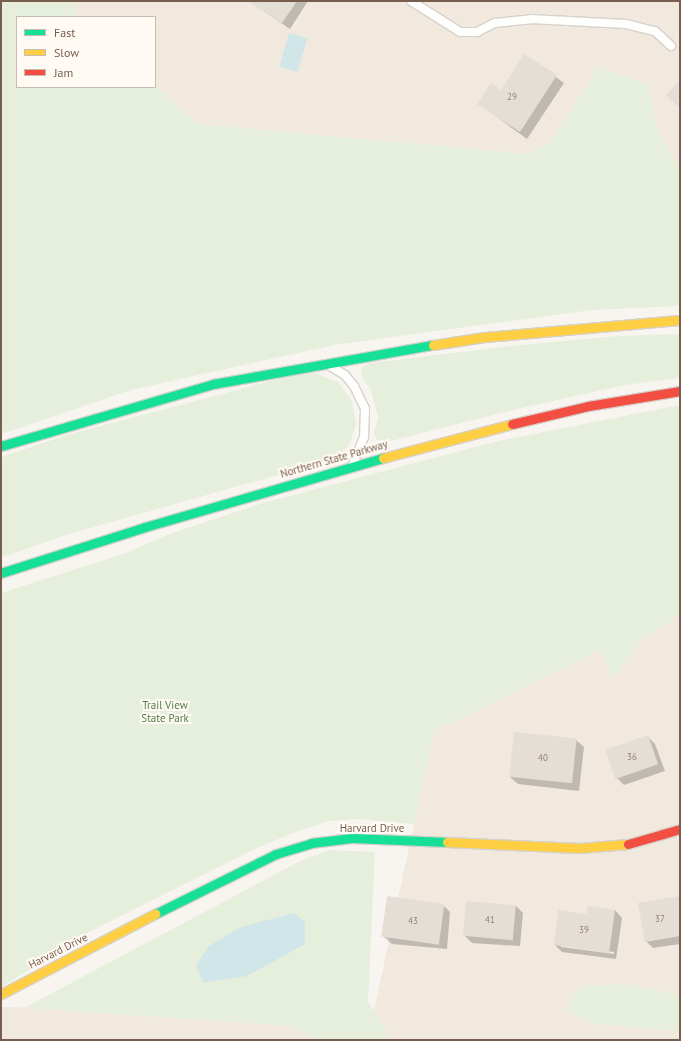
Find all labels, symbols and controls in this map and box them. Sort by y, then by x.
legend [16,16,156,88]
text: Fast [54,25,75,40]
text: Slow [54,45,79,60]
text: Jam [54,65,73,80]
house number: 29 [507,92,517,102]
street label: Northern State Parkway [279,437,389,481]
park label: Trail View State Park [141,699,189,725]
house number: 36 [627,752,637,762]
house number: 40 [538,753,548,763]
street label: Harvard Drive [340,821,404,835]
house number: 37 [655,914,665,924]
house number: 41 [485,915,495,925]
house number: 43 [408,916,418,926]
house number: 39 [579,925,589,935]
street label: Harvard Drive [26,930,90,972]

